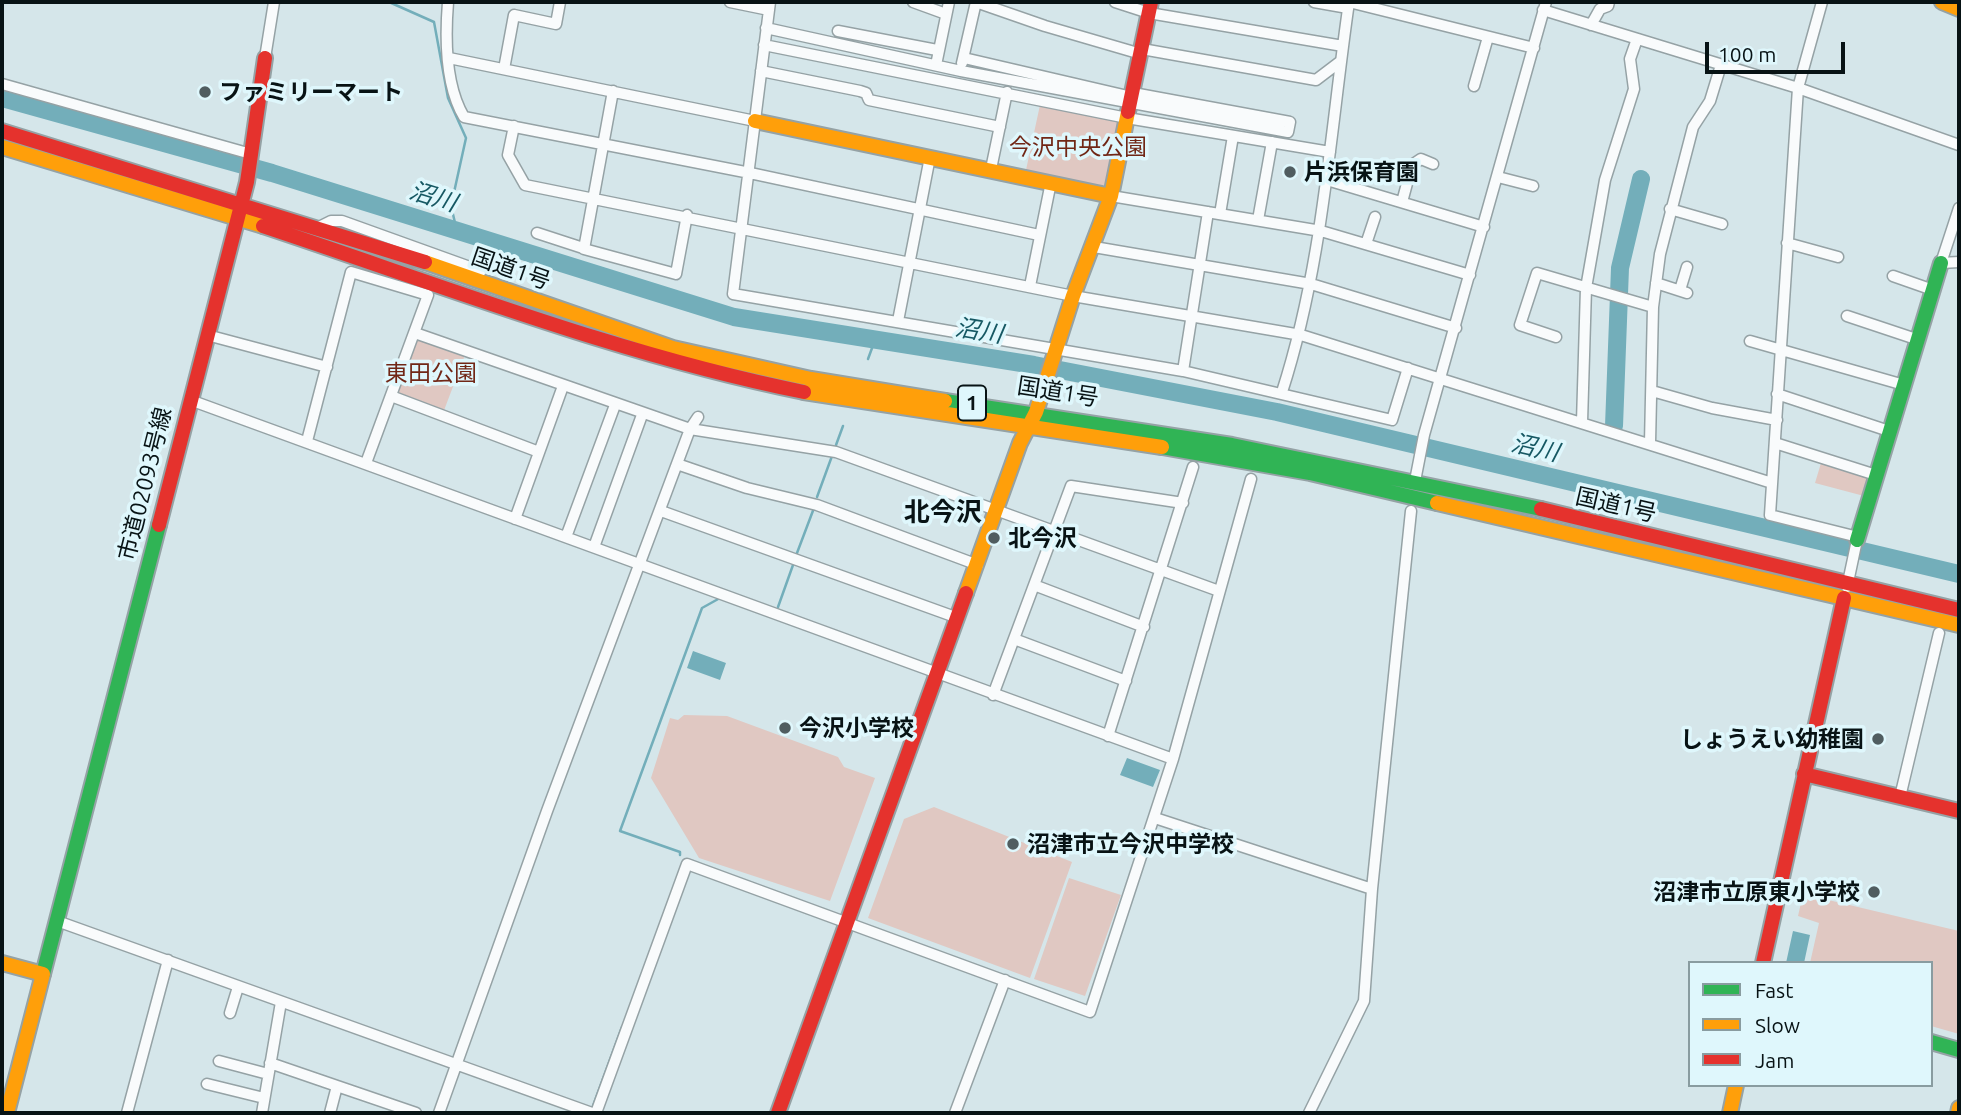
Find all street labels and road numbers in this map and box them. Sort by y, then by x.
street label: 国道1号 [468,243,554,295]
street label: 国道1号 [1015,372,1101,412]
road number: 1 [958,386,986,420]
street label: 市道02093号線 [113,405,177,563]
street label: 国道1号 [1573,482,1659,528]

